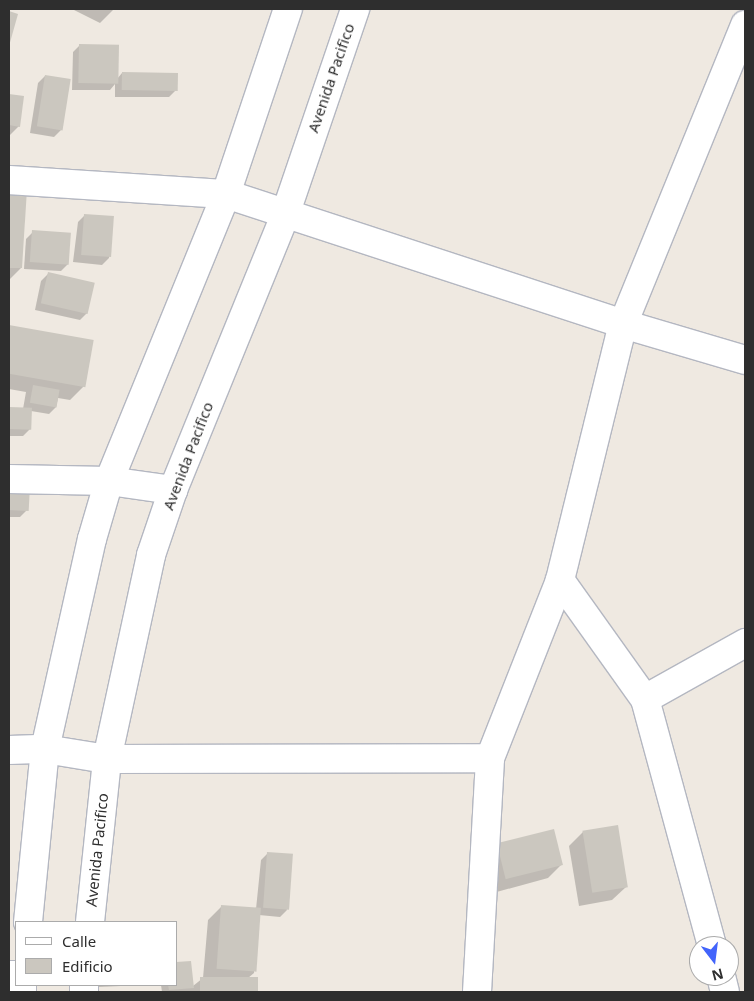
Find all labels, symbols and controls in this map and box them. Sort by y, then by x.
street label: Avenida Pacifico [304,21,358,135]
street label: Avenida Pacifico [159,399,217,513]
street label: Avenida Pacifico [82,792,112,908]
legend [15,921,178,986]
text: Calle [62,931,96,951]
north arrow [689,936,739,986]
text: Edificio [62,956,113,976]
text: N [710,964,726,986]

